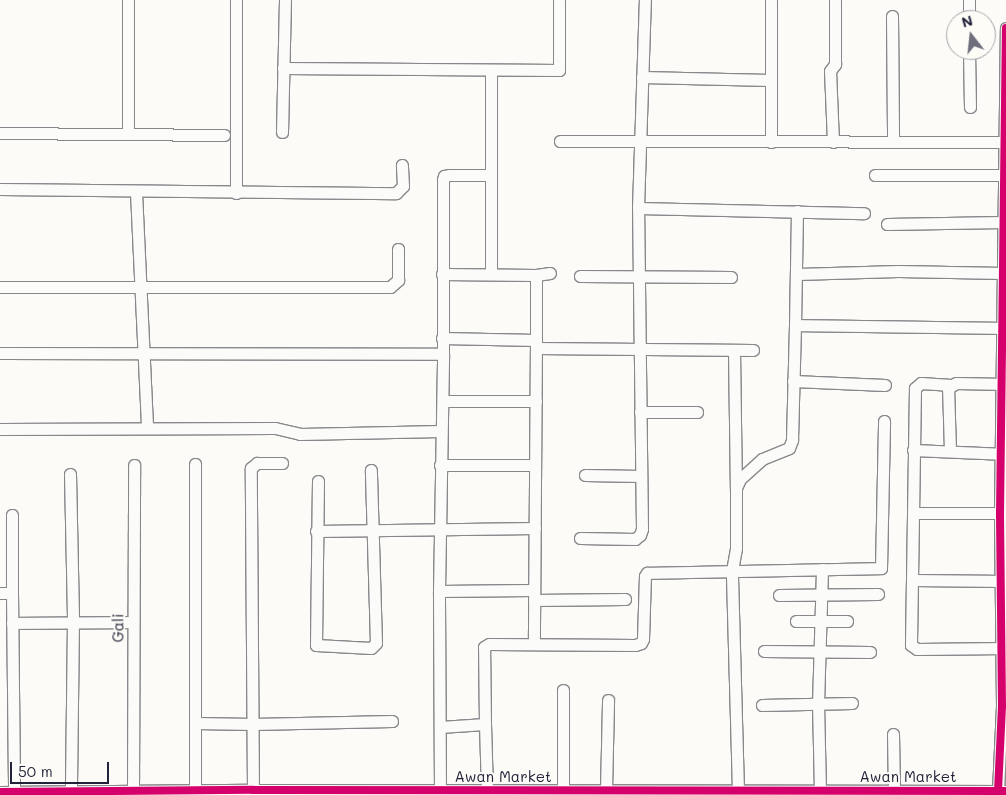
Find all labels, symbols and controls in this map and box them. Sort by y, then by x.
north arrow [946,10,996,60]
text: N [959,10,975,32]
street label: Gali [109,614,127,642]
scale bar [12,752,111,784]
text: 50 m [18,761,53,781]
street label: Awan Market [454,768,552,786]
street label: Awan Market [859,768,957,786]

